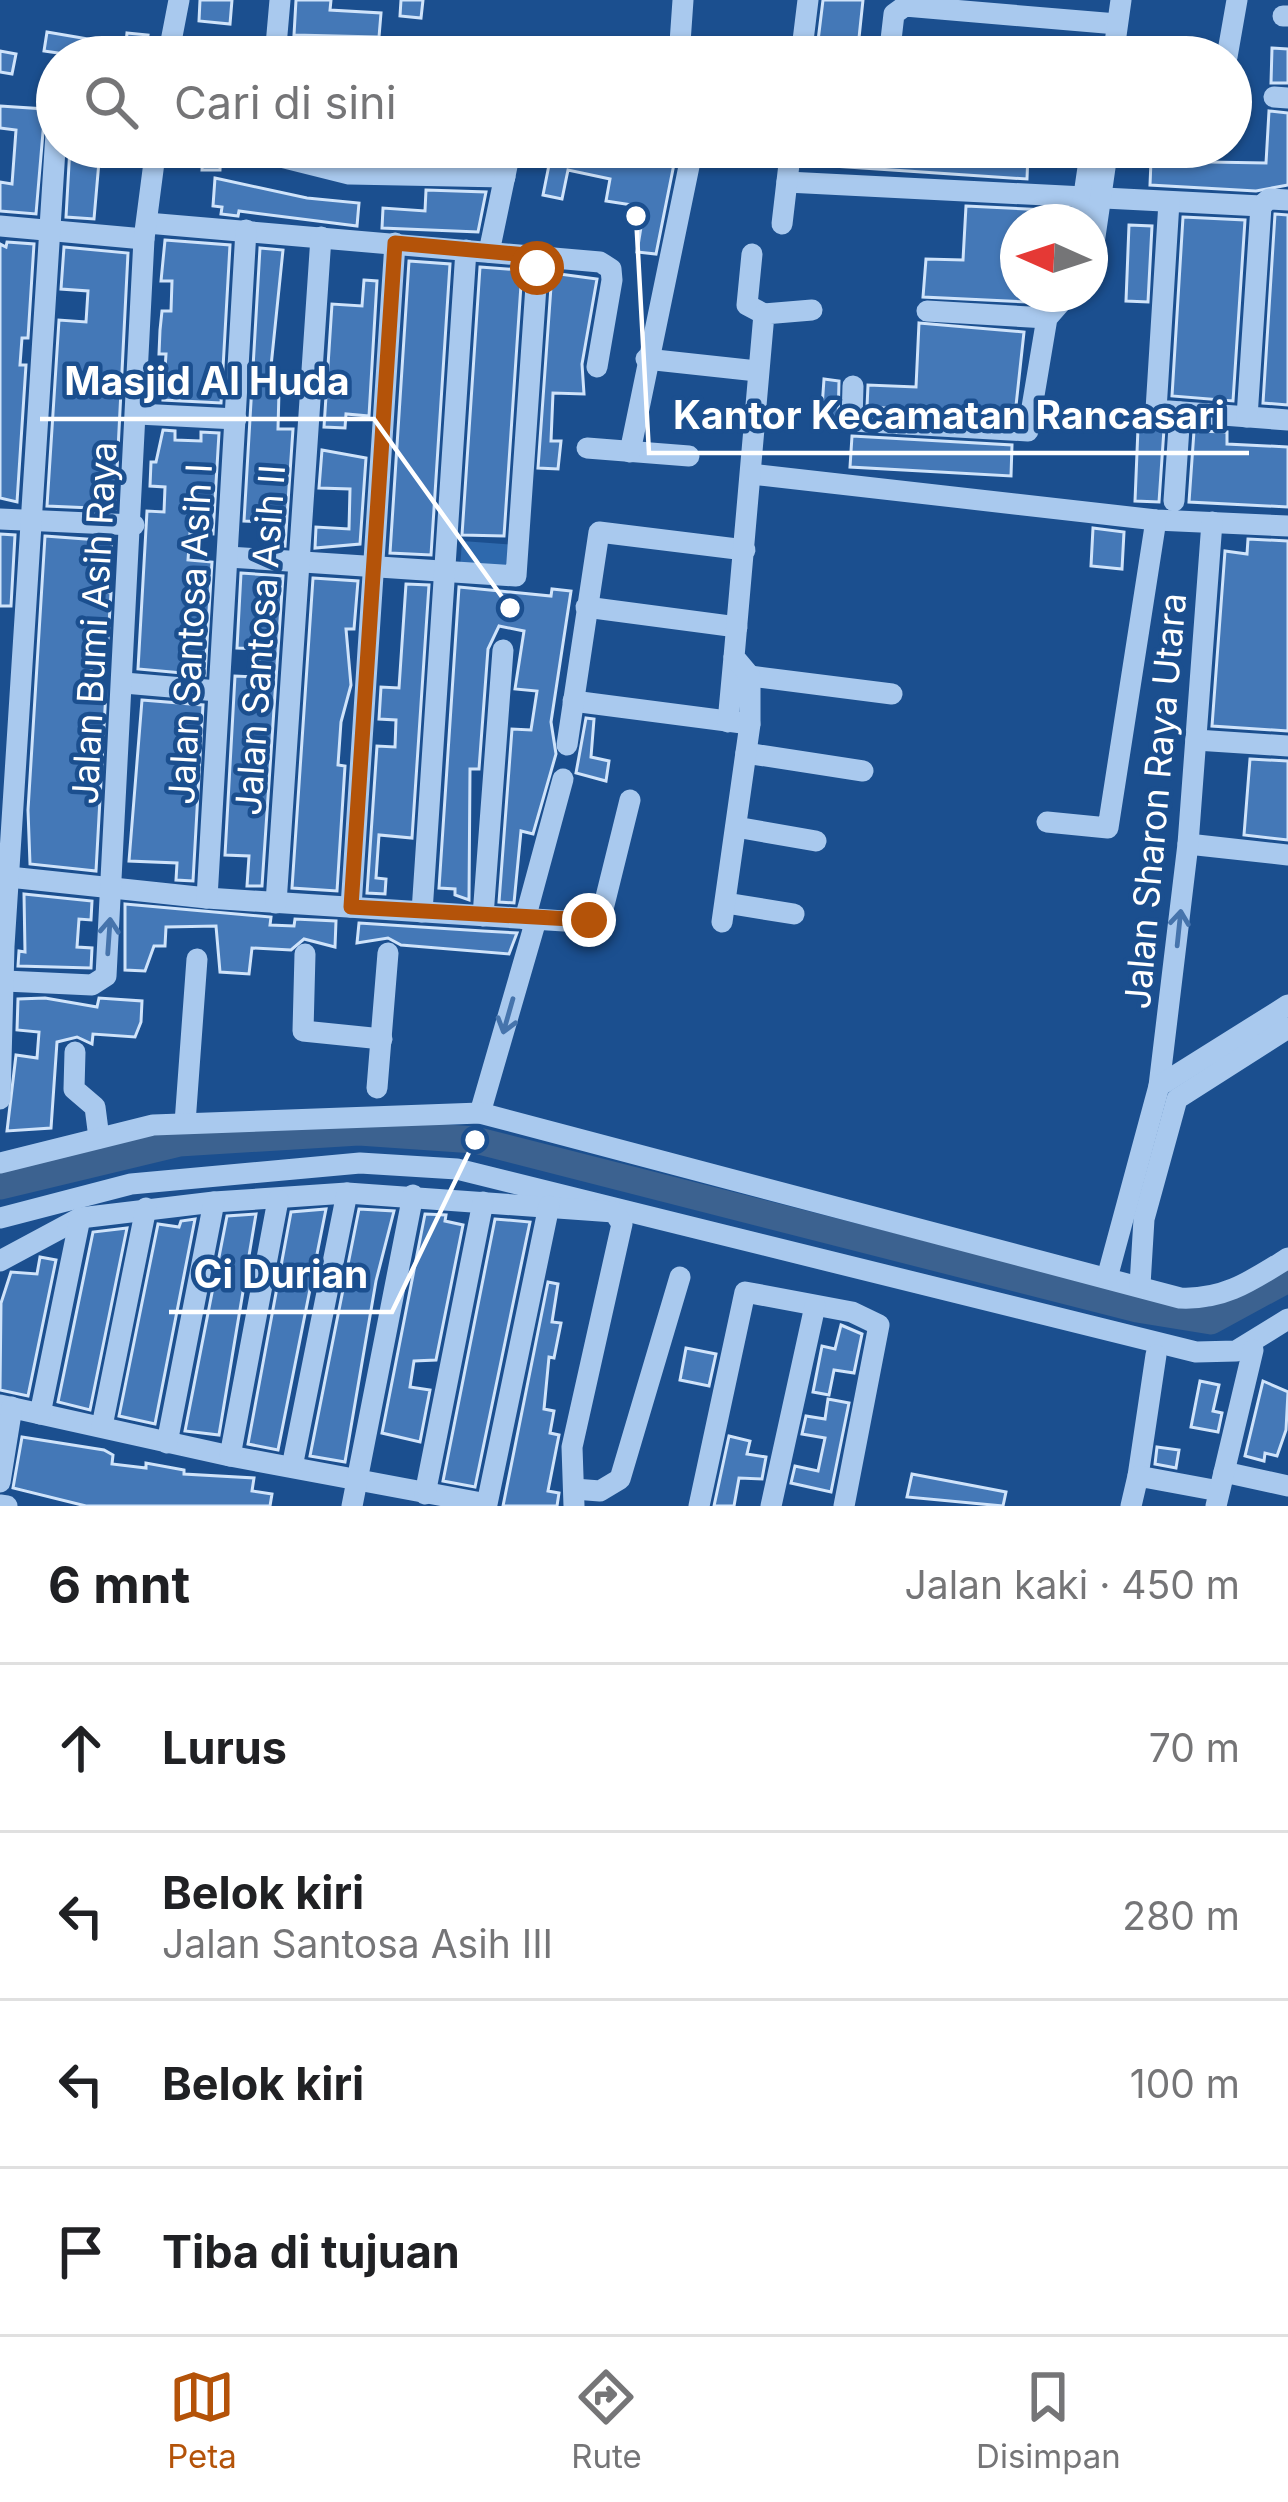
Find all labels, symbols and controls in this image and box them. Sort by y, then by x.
search box [36,36,1252,168]
icon: search [78,69,144,135]
text: Cari di sini [174,75,397,130]
north arrow [1000,204,1108,312]
route start [510,241,564,295]
callout: Masjid Al Huda [40,344,374,419]
text: Masjid Al Huda [64,357,350,404]
callout: Kantor Kecamatan Rancasari [649,378,1249,453]
text: Kantor Kecamatan Rancasari [673,391,1225,438]
street label: Jalan Bumi Asih Raya [63,440,125,806]
street label: Jalan Santosa Asih I [159,462,221,806]
street label: Jalan Santosa Asih II [226,463,294,817]
street label: Jalan Sharon Raya Utara [1115,591,1195,1011]
route end [562,893,616,947]
one-way arrow [1168,910,1191,949]
one-way arrow [97,917,120,956]
one-way arrow [495,997,517,1035]
callout: Ci Durian [169,1237,392,1312]
text: Ci Durian [194,1250,368,1297]
text: 6 mnt [48,1554,190,1615]
text: Jalan kaki · 450 m [905,1561,1240,1608]
icon: ahead [48,1715,114,1781]
text: Lurus [162,1720,287,1775]
text: 70 m [1149,1724,1240,1771]
text: Belok kiri [162,1865,364,1920]
icon: left [48,1883,114,1949]
text: 280 m [1122,1892,1240,1939]
text: Jalan Santosa Asih III [162,1920,553,1967]
icon: left [48,2051,114,2117]
text: Belok kiri [162,2056,364,2111]
text: 100 m [1130,2060,1240,2107]
icon: arrive [48,2219,114,2285]
text: Tiba di tujuan [162,2224,460,2279]
tab: Peta [167,2364,237,2476]
tab: Rute [571,2364,642,2476]
tab: Disimpan [976,2364,1121,2476]

